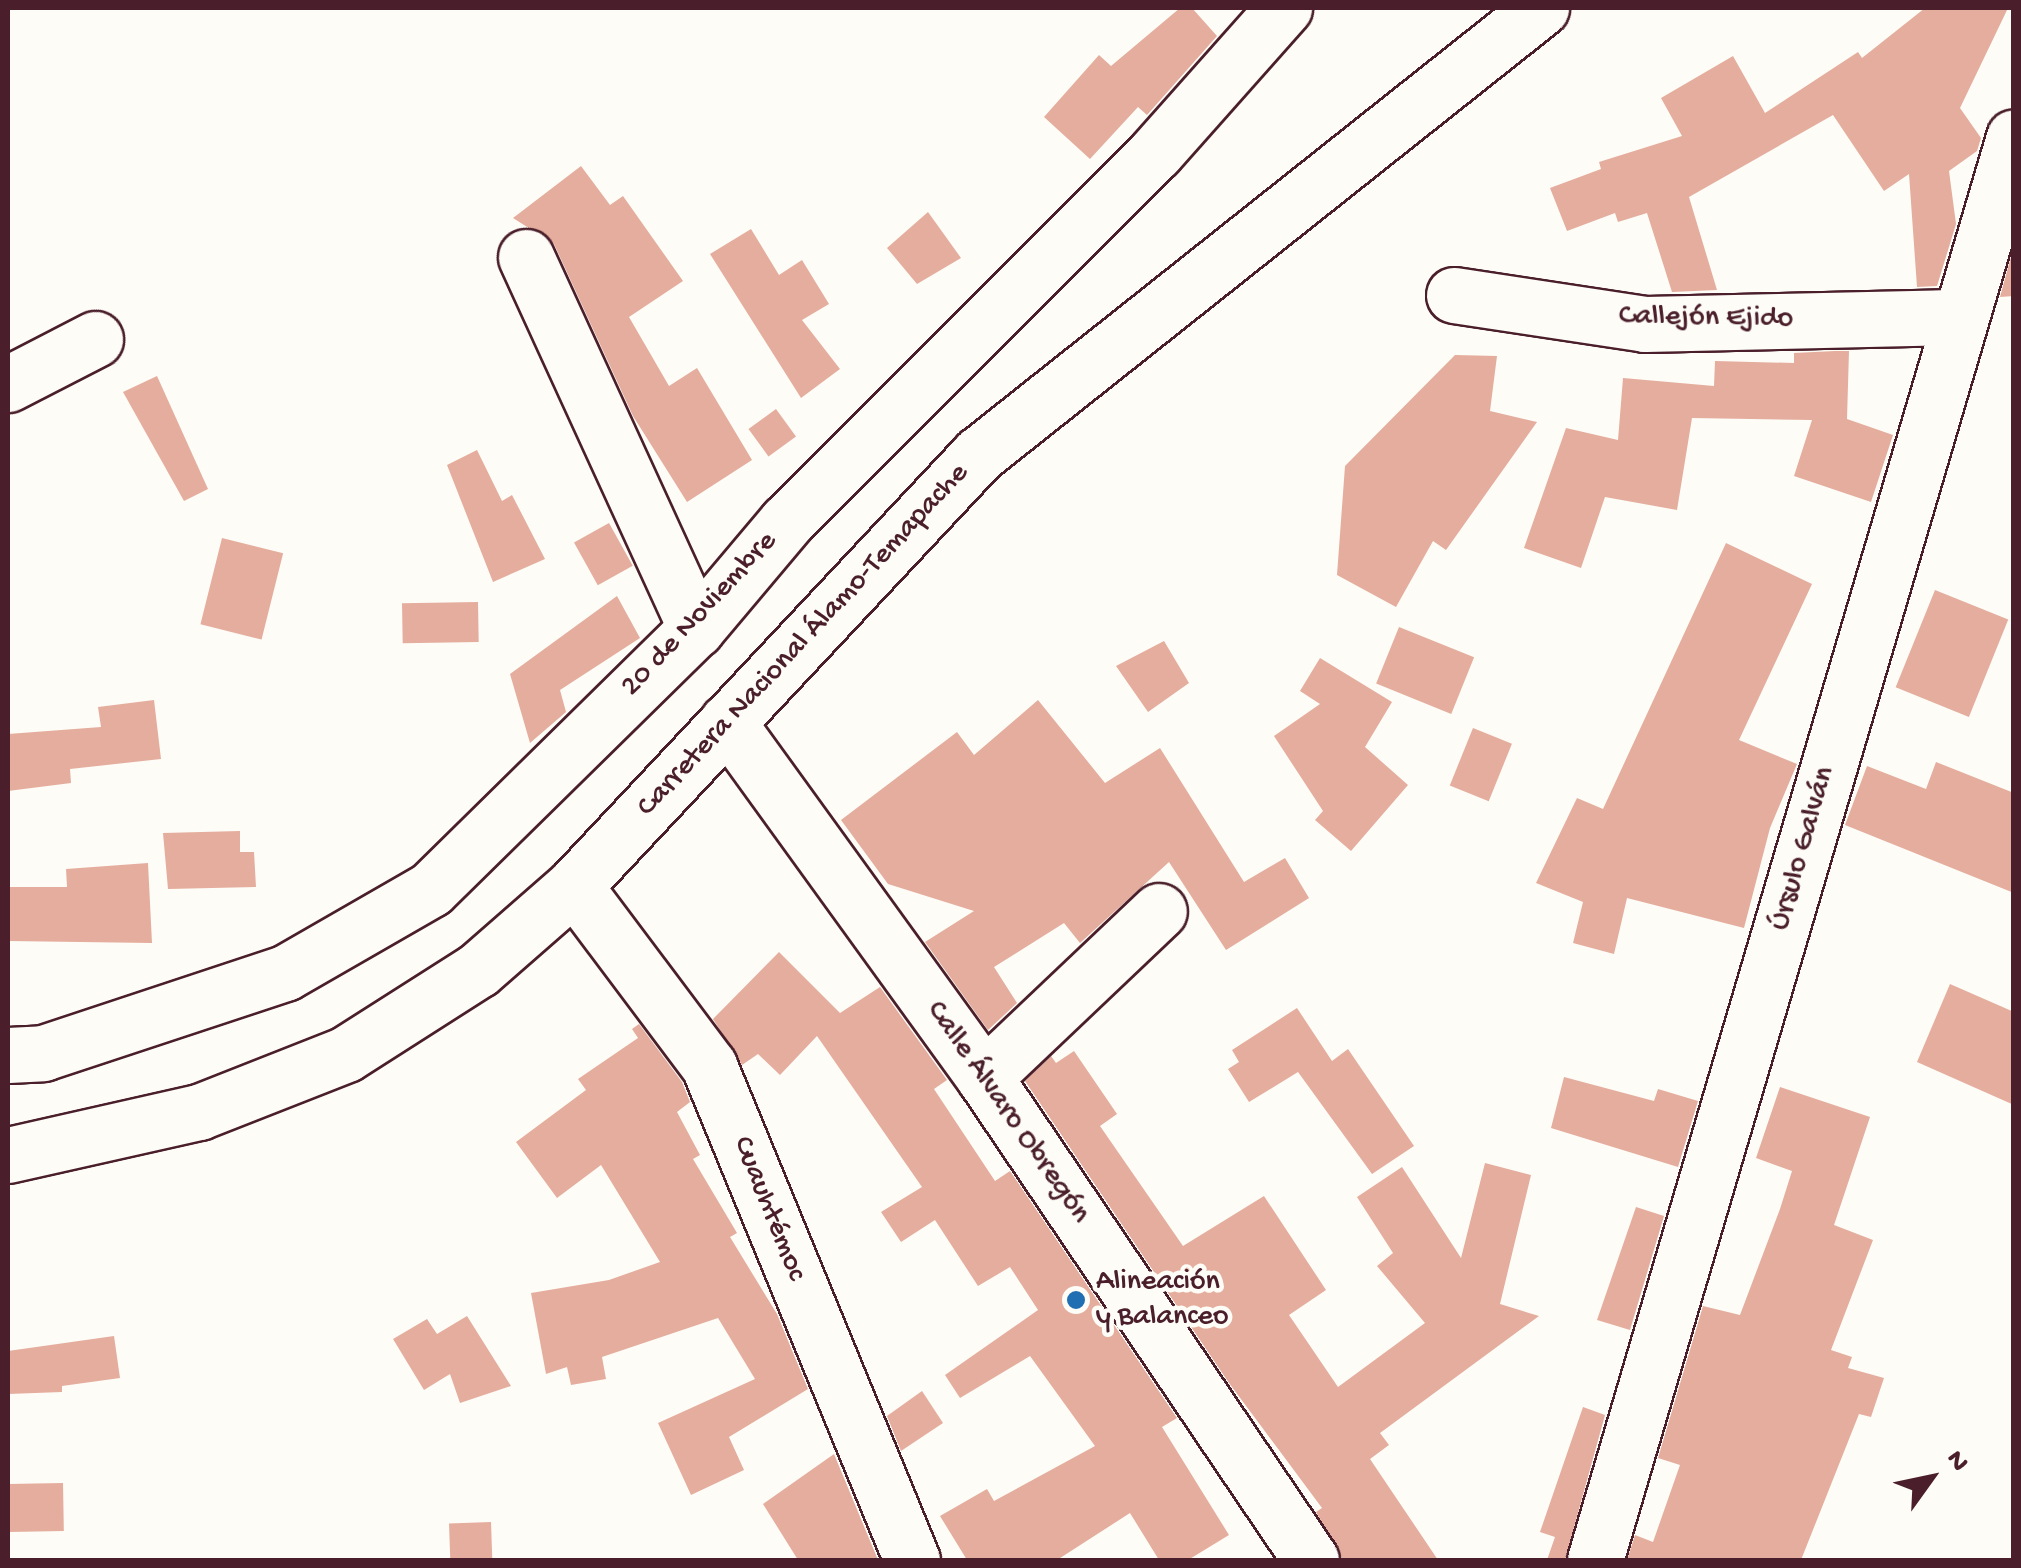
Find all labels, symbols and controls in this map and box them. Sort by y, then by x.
street label: Callejón Ejido [1619,299,1793,339]
street label: Carretera Nacional Álamo-Temapache [630,457,978,825]
street label: 20 de Noviembre [614,525,786,705]
street label: Úrsulo Galván [1763,763,1845,935]
street label: Calle Álvaro Obregón [917,995,1097,1231]
street label: Cuauhtémoc [723,1132,813,1286]
place label: Alineación y Balanceo [1096,1265,1229,1336]
marker: Alineación y Balanceo [1065,1289,1087,1311]
north arrow [1881,1428,1981,1528]
text: N [1938,1445,1975,1478]

